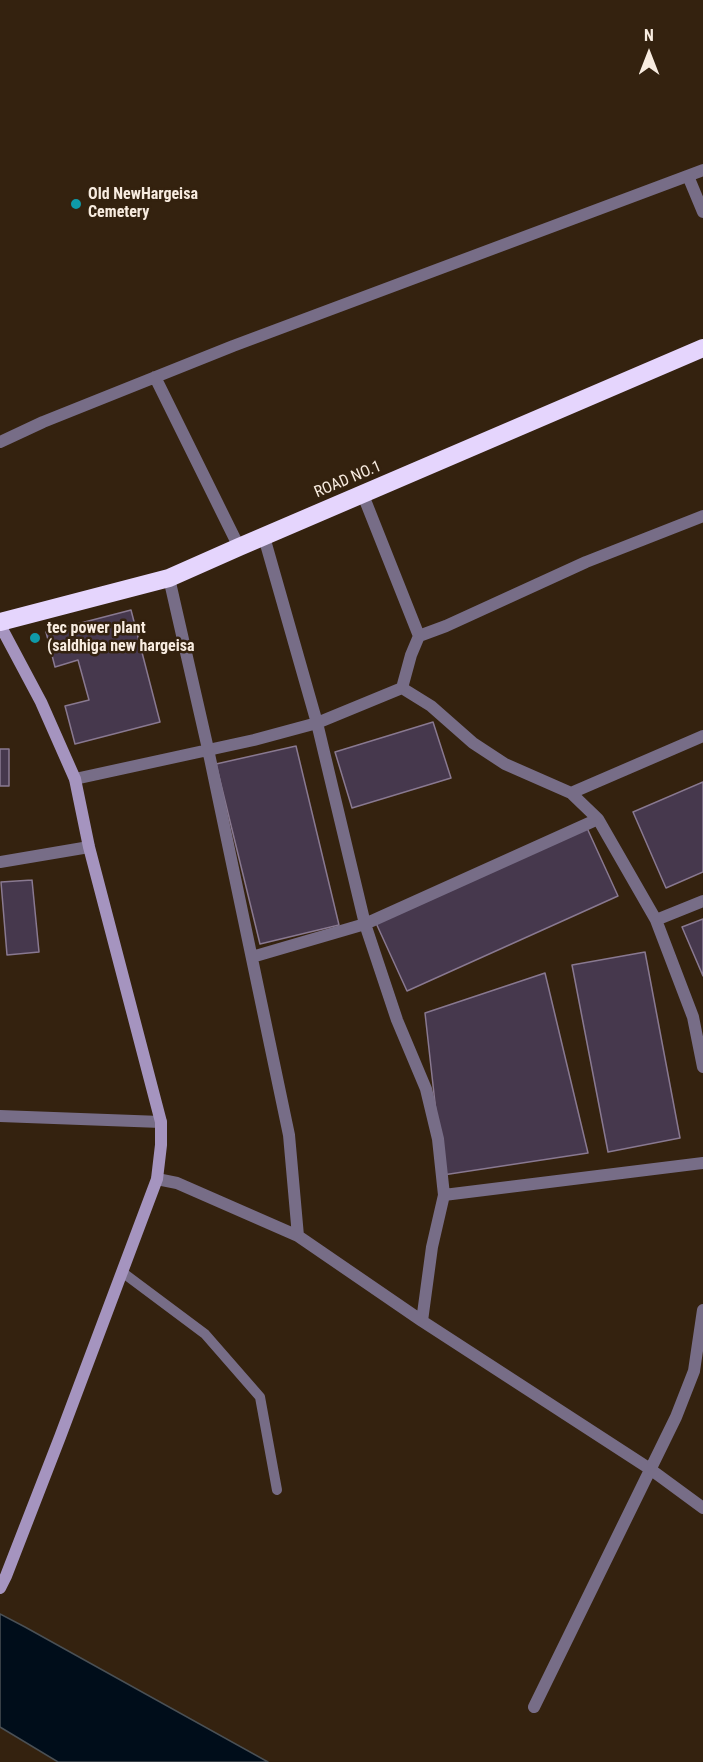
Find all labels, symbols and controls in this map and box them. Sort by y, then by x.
north arrow [619,24,679,84]
text: N [644,26,654,45]
place label: Old NewHargeisa Cemetery [88,185,198,223]
marker: Old NewHargeisa Cemetery [69,197,83,211]
street label: ROAD NO.1 [312,457,384,503]
place label: tec power plant (saldhiga new hargeisa [47,619,195,657]
marker: tec power plant (saldhiga new hargeisa [28,631,42,645]

